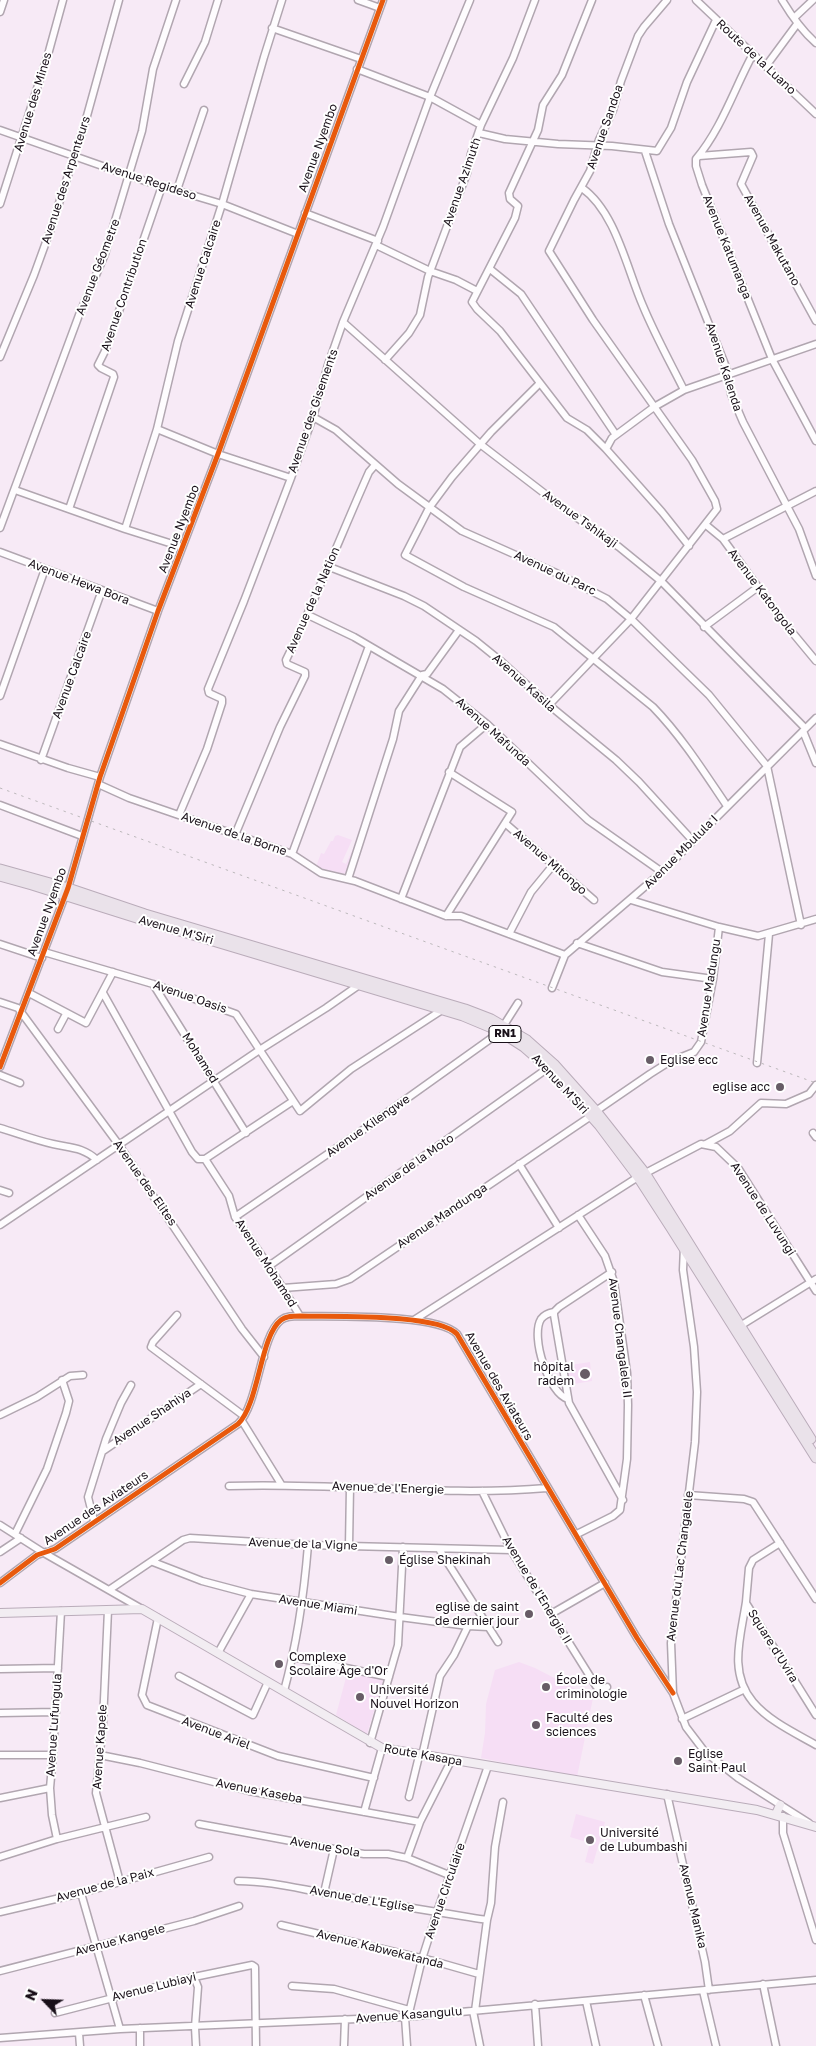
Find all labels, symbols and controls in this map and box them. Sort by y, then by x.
street label: Route de la Luano [713,16,799,98]
street label: Avenue des Mines [11,51,55,153]
street label: Avenue Sandoa [584,83,626,171]
street label: Avenue Nyembo [295,102,341,194]
street label: Avenue des Arpenteurs [39,114,93,246]
street label: Avenue Azimuth [440,136,484,228]
street label: Avenue Regideso [100,159,198,203]
street label: Avenue Makutano [741,192,803,288]
street label: Avenue Katumanga [699,193,755,301]
street label: Avenue Géometre [73,217,123,317]
street label: Avenue Calcaire [182,218,224,310]
street label: Avenue Contribution [98,237,150,353]
street label: Avenue Kalenda [703,321,745,413]
street label: Avenue des Gisements [285,347,341,475]
street label: Avenue Nyembo [156,483,202,575]
street label: Avenue Tshikaji [540,487,620,551]
street label: Avenue de la Nation [283,545,343,655]
street label: Avenue Katongola [725,546,799,638]
street label: Avenue du Parc [512,548,598,598]
street label: Avenue Hewa Bora [26,556,132,608]
street label: Avenue Calcaire [49,629,95,721]
street label: Avenue Kasila [489,651,559,715]
street label: Avenue Mafunda [453,695,533,769]
street label: Avenue de la Borne [179,809,289,859]
street label: Avenue Mbulula I [641,812,721,892]
street label: Avenue Mitongo [510,826,590,898]
street label: Avenue Nyembo [24,866,70,958]
street label: Avenue M'Siri [137,912,215,948]
street label: Avenue Madungu [694,938,724,1038]
street label: Avenue Oasis [151,978,229,1016]
road number: RN1 [489,1026,521,1042]
street label: Mohamed [179,1030,221,1086]
street label: Avenue M'Siri [528,1051,592,1117]
place label: Eglise ecc [660,1053,718,1067]
marker: Eglise ecc [644,1054,656,1066]
place label: eglise acc [712,1080,770,1094]
marker: eglise acc [774,1081,786,1093]
street label: Avenue Kilengwe [323,1092,413,1160]
street label: Avenue de la Moto [362,1131,456,1203]
street label: Avenue des Elites [110,1137,180,1229]
street label: Avenue de Luvungi [727,1160,799,1258]
street label: Avenue Mandunga [394,1180,490,1252]
street label: Avenue Mohamed [232,1216,300,1310]
street label: Avenue Changalele II [605,1277,635,1399]
street label: Avenue des Aviateurs [462,1329,536,1443]
place label: hôpital radem [533,1360,574,1388]
marker: hôpital radem [578,1367,592,1381]
street label: Avenue Shahiya [110,1386,194,1448]
street label: Avenue des Aviateurs [41,1468,151,1548]
street label: Avenue de l'Energie [332,1479,444,1497]
street label: Avenue du Lac Changalele [664,1490,696,1642]
street label: Avenue de l'Energie II [499,1534,575,1646]
street label: Avenue de la Vigne [248,1535,358,1553]
place label: Église Shekinah [399,1553,491,1567]
marker: Église Shekinah [383,1554,395,1566]
street label: Avenue Miami [278,1592,358,1618]
place label: eglise de saint de dernier jour [435,1600,519,1628]
street label: Square d'Uvira [745,1607,801,1685]
marker: eglise de saint de dernier jour [523,1608,535,1620]
place label: Complexe Scolaire Âge d'Or [289,1650,388,1678]
marker: Complexe Scolaire Âge d'Or [273,1658,285,1670]
street label: Avenue Lufungula [43,1673,65,1777]
place label: École de criminologie [556,1673,627,1701]
marker: École de criminologie [540,1681,552,1693]
place label: Université Nouvel Horizon [370,1683,459,1711]
marker: Université Nouvel Horizon [354,1691,366,1703]
street label: Avenue Kapele [90,1704,110,1790]
place label: Faculté des sciences [546,1711,613,1739]
street label: Avenue Ariel [180,1713,252,1753]
marker: Faculté des sciences [530,1719,542,1731]
street label: Route Kasapa [383,1741,463,1769]
place label: Eglise Saint Paul [688,1747,746,1775]
marker: Eglise Saint Paul [672,1755,684,1767]
street label: Avenue Kaseba [215,1776,303,1806]
place label: Université de Lubumbashi [600,1826,688,1854]
street label: Avenue Sola [289,1834,361,1860]
marker: Université de Lubumbashi [584,1834,596,1846]
street label: Avenue Circulaire [422,1841,468,1941]
street label: Avenue Manika [676,1862,710,1950]
street label: Avenue de la Paix [55,1865,155,1905]
street label: Avenue de L'Eglise [309,1883,415,1915]
street label: Avenue Kangele [73,1921,167,1959]
street label: Avenue Kabwekatanda [315,1926,445,1972]
street label: Avenue Lubiayi [110,1970,198,2004]
north arrow [20,1976,70,2026]
text: N [21,1986,41,2003]
street label: Avenue Kasangulu [355,2004,463,2026]

